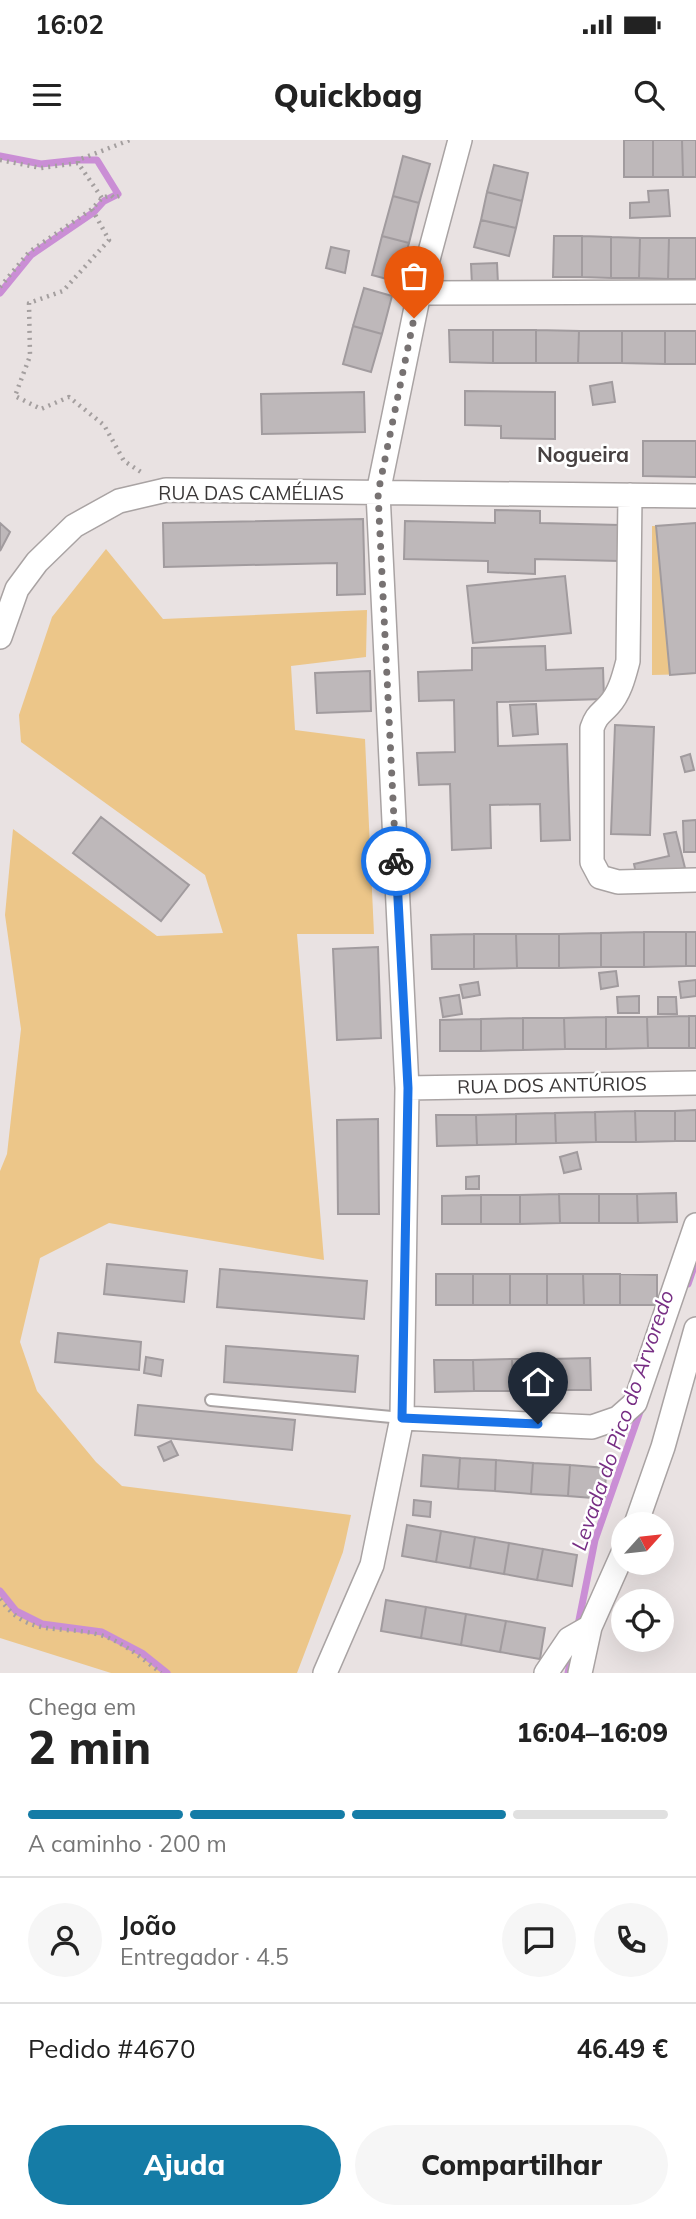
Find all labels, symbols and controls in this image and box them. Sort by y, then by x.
text: 16:02 [35,8,104,41]
text: Quickbag [274,75,423,115]
icon: menu [28,76,66,114]
icon: search [630,76,668,114]
pin [384,246,444,318]
icon: bag [395,257,433,295]
district label: Nogueira [537,441,629,467]
street label: RUA DAS CAMÉLIAS [158,481,344,505]
courier [361,826,431,896]
icon: bike [377,842,415,880]
street label: RUA DOS ANTÚRIOS [457,1071,647,1099]
water label: Levada do Pico do Arvoredo [565,1286,679,1554]
pin [508,1352,568,1424]
icon: home [519,1363,557,1401]
north arrow [611,1512,674,1575]
map controls [611,1512,674,1652]
button: locate [611,1589,674,1652]
text: Chega em [28,1692,136,1721]
text: 16:04–16:09 [517,1716,668,1749]
text: 2 min [28,1718,151,1776]
text: A caminho · 200 m [28,1829,227,1858]
button: person [28,1903,102,1977]
button: chat [502,1903,576,1977]
button: phone [594,1903,668,1977]
text: João [120,1909,176,1942]
text: Entregador · 4.5 [120,1942,289,1971]
text: Pedido #4670 [28,2032,196,2065]
text: 46.49 € [576,2032,668,2065]
button: Ajuda [28,2125,341,2205]
button: Compartilhar [355,2125,668,2205]

